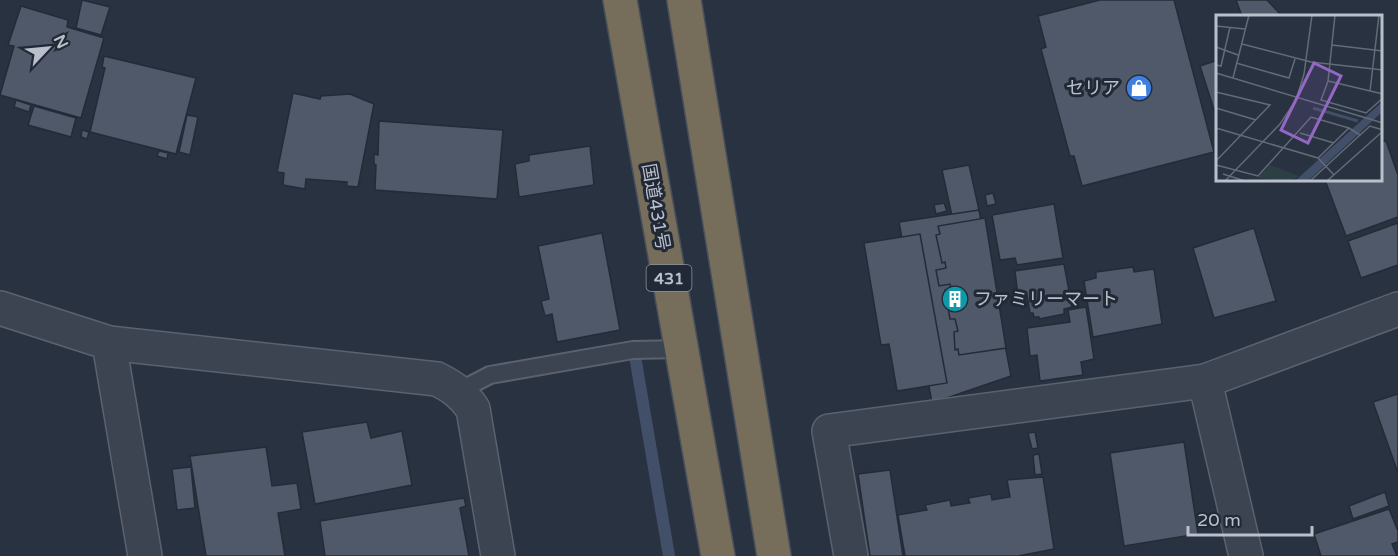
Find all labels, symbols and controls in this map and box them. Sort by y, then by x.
inset map [1216,15,1383,182]
north arrow [18,18,78,78]
text: N [49,32,72,52]
shop icon: セリア [1124,73,1154,103]
place label: セリア [1066,77,1120,99]
street label: 国道431号 [638,162,674,252]
road number: 431 [646,265,692,291]
building icon: ファミリーマート [940,284,970,314]
place label: ファミリーマート [974,288,1118,310]
scale bar [1188,499,1312,537]
text: 20 m [1197,509,1241,531]

